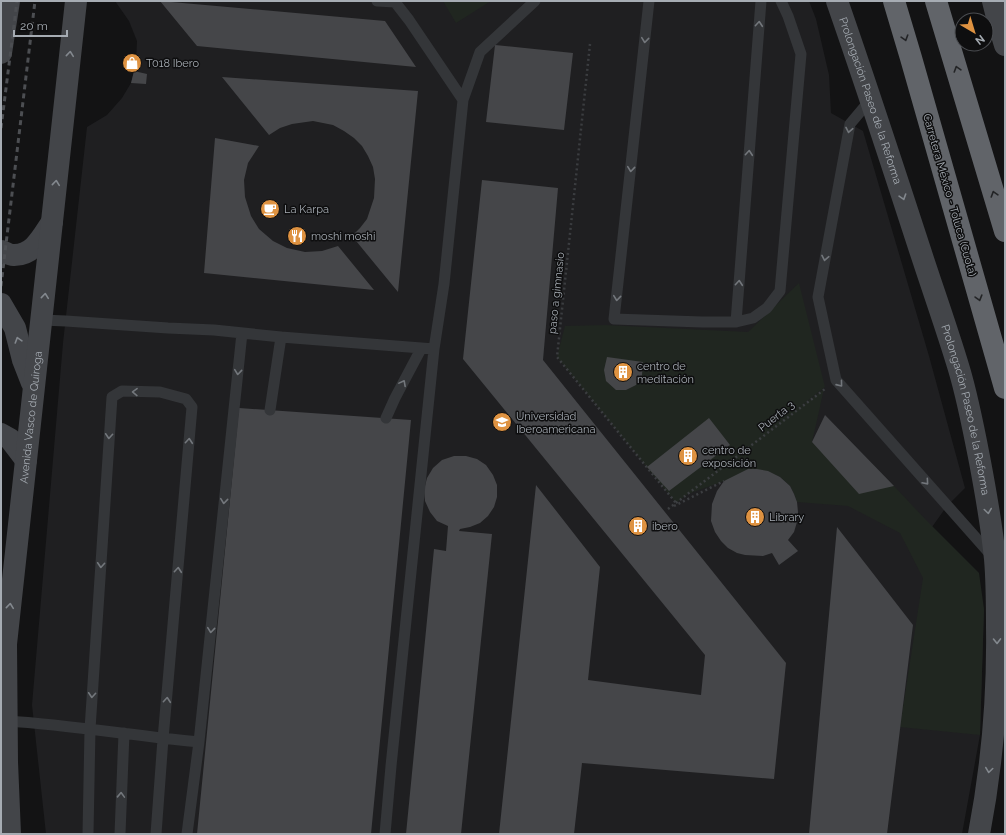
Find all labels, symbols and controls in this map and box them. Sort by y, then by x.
scale bar [14,12,67,38]
north arrow [954,12,994,52]
street label: Prolongación Paseo de la Reforma [836,15,904,186]
text: 20 m [20,19,48,33]
one-way arrow [755,21,764,27]
text: N [973,32,987,47]
one-way arrow [900,35,909,42]
one-way arrow [641,37,650,43]
one-way arrow [66,51,75,57]
shop icon: T018 Ibero [121,52,143,74]
place label: T018 Ibero [146,57,199,70]
one-way arrow [953,66,962,73]
street label: Carretera México - Toluca (Cuota) [920,112,979,278]
one-way arrow [845,127,853,133]
one-way arrow [744,150,753,156]
one-way arrow [627,166,636,172]
one-way arrow [52,180,61,186]
one-way arrow [990,191,999,198]
one-way arrow [898,193,907,200]
cafe icon: La Karpa [259,198,281,220]
place label: La Karpa [284,203,329,216]
restaurant icon: moshi moshi [286,225,308,247]
place label: moshi moshi [311,230,375,243]
street label: paso a gimnasio [546,251,567,335]
one-way arrow [821,255,830,261]
one-way arrow [734,280,743,286]
one-way arrow [40,293,49,299]
one-way arrow [974,294,983,301]
one-way arrow [612,295,621,301]
street label: Prolongación Paseo de la Reforma [938,323,992,496]
one-way arrow [14,336,23,343]
street label: Avenida Vasco de Quiroga [17,351,45,484]
place label: centro de meditación [637,360,694,386]
building icon: centro de meditación [612,361,634,383]
one-way arrow [233,368,242,375]
one-way arrow [835,379,842,386]
one-way arrow [398,380,405,388]
one-way arrow [132,388,138,396]
street label: Puerta 3 [756,398,797,434]
place label: Universidad Iberoamericana [516,410,595,436]
school or university icon: Universidad Iberoamericana [491,411,513,433]
one-way arrow [105,432,114,439]
one-way arrow [184,438,193,444]
place label: centro de exposición [702,444,756,470]
building icon: centro de exposición [677,445,699,467]
one-way arrow [921,477,928,484]
one-way arrow [220,498,229,504]
building icon: Library [744,506,766,528]
one-way arrow [983,508,992,514]
place label: Library [769,511,804,524]
building icon: ibero [627,515,649,537]
place label: ibero [652,520,678,533]
one-way arrow [96,562,105,568]
one-way arrow [173,567,182,573]
one-way arrow [6,602,15,609]
one-way arrow [206,627,215,633]
one-way arrow [993,638,1001,644]
one-way arrow [88,692,97,698]
one-way arrow [162,697,171,703]
one-way arrow [985,767,994,773]
one-way arrow [117,792,126,798]

